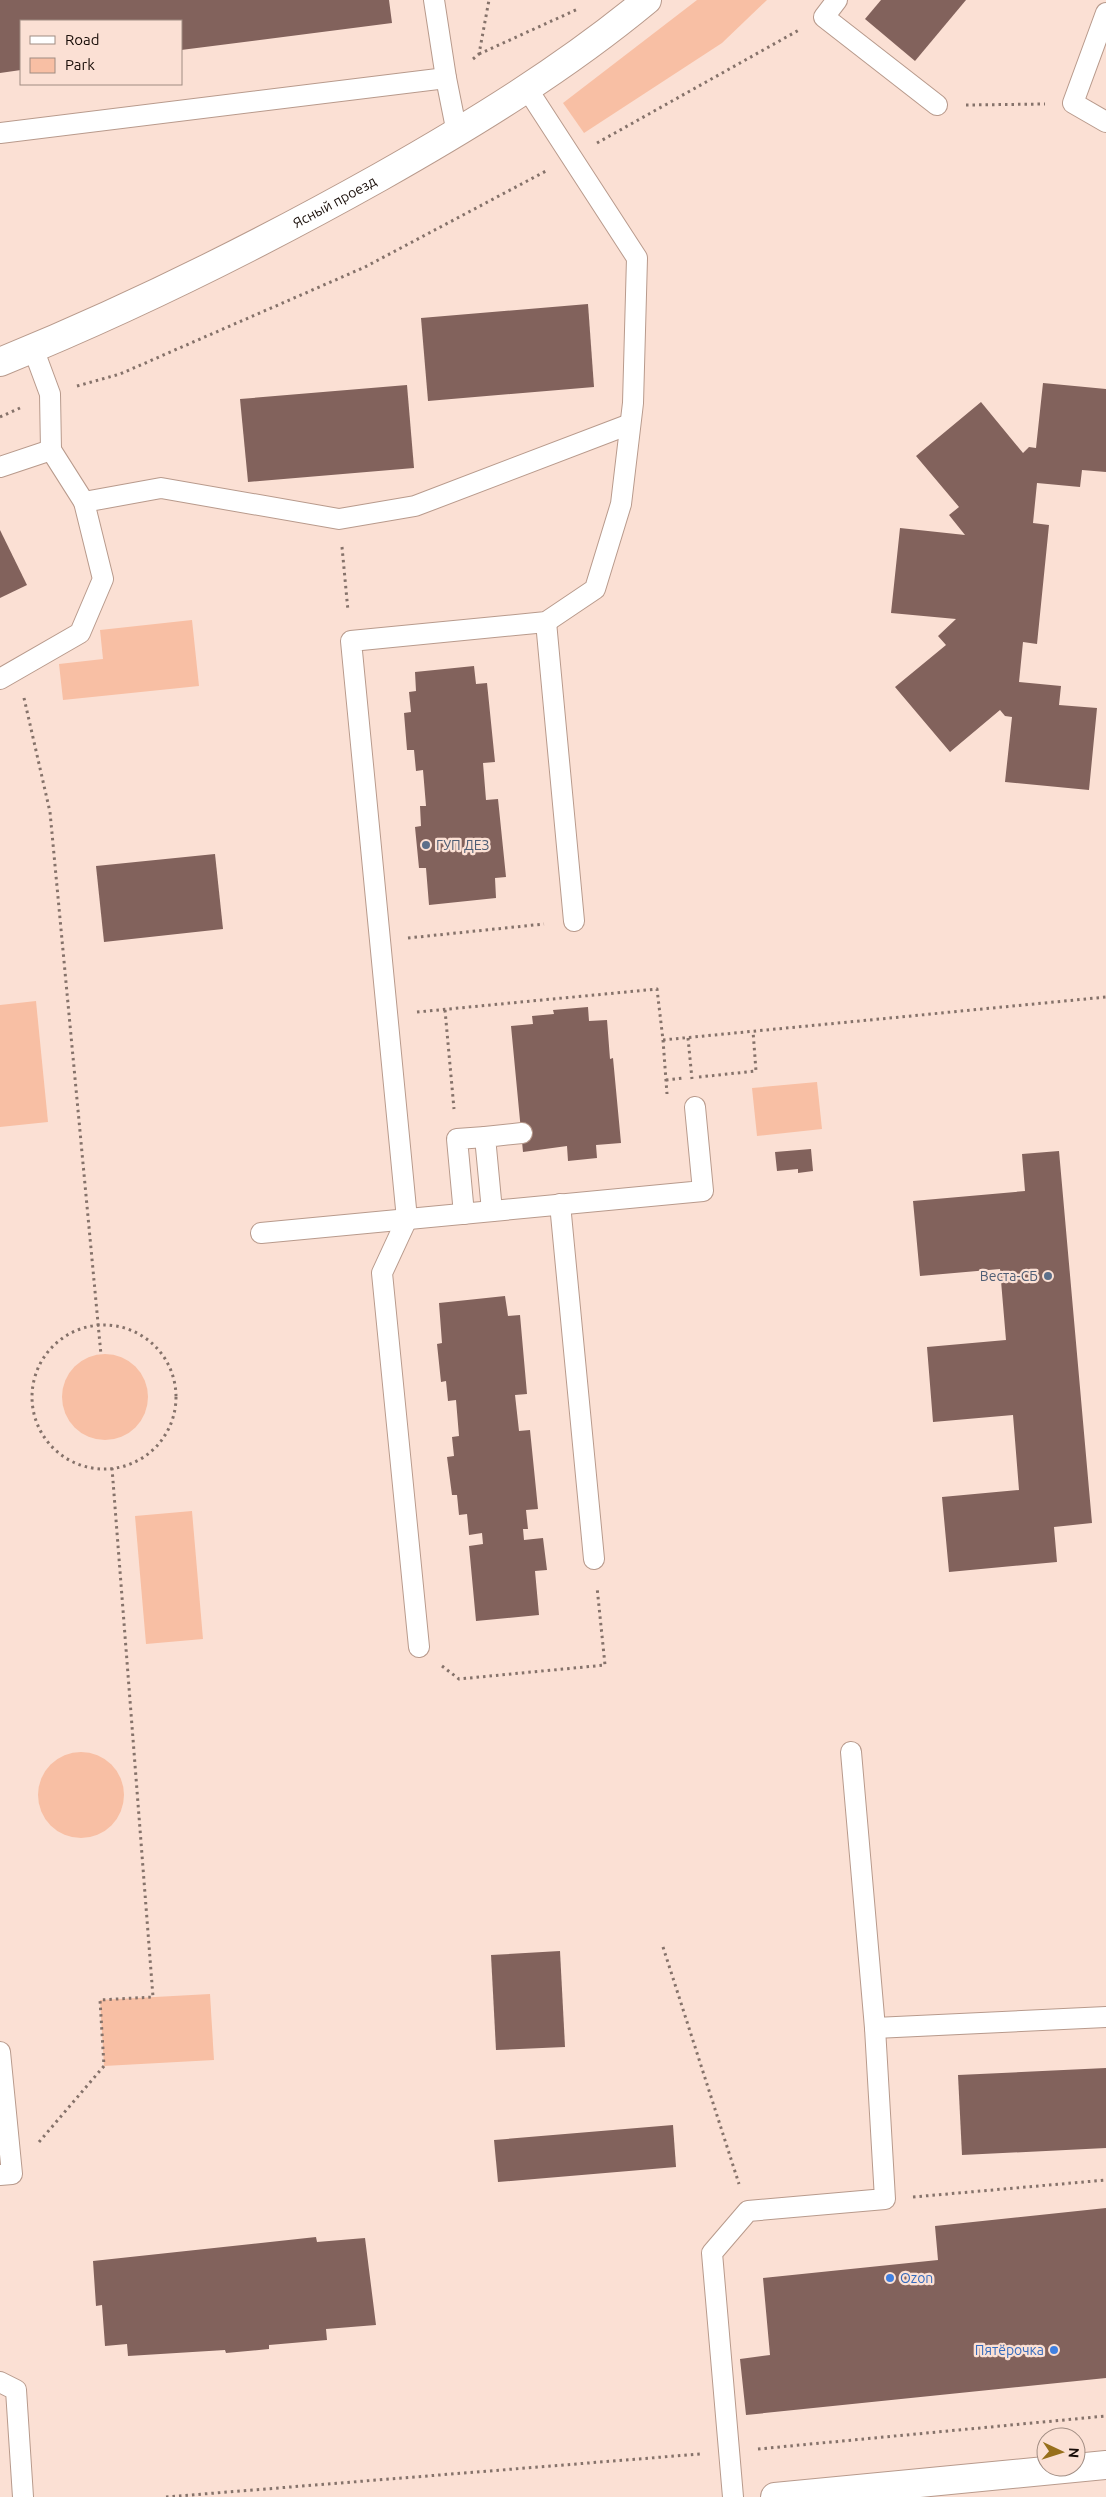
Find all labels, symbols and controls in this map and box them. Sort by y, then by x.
legend [20,20,182,85]
text: Road [65,31,100,48]
text: Park [65,56,95,73]
street label: Ясный проезд [290,173,379,231]
place label: ГУП ДЕЗ [436,837,490,853]
marker: ГУП ДЕЗ [420,839,432,851]
place label: Веста-СБ [980,1268,1038,1284]
marker: Веста-СБ [1042,1270,1054,1282]
place label: Ozon [900,2270,933,2286]
marker: Ozon [884,2272,896,2284]
place label: Пятёрочка [975,2342,1044,2358]
marker: Пятёрочка [1048,2344,1060,2356]
north arrow [1036,2427,1086,2477]
text: N [1066,2447,1082,2459]

